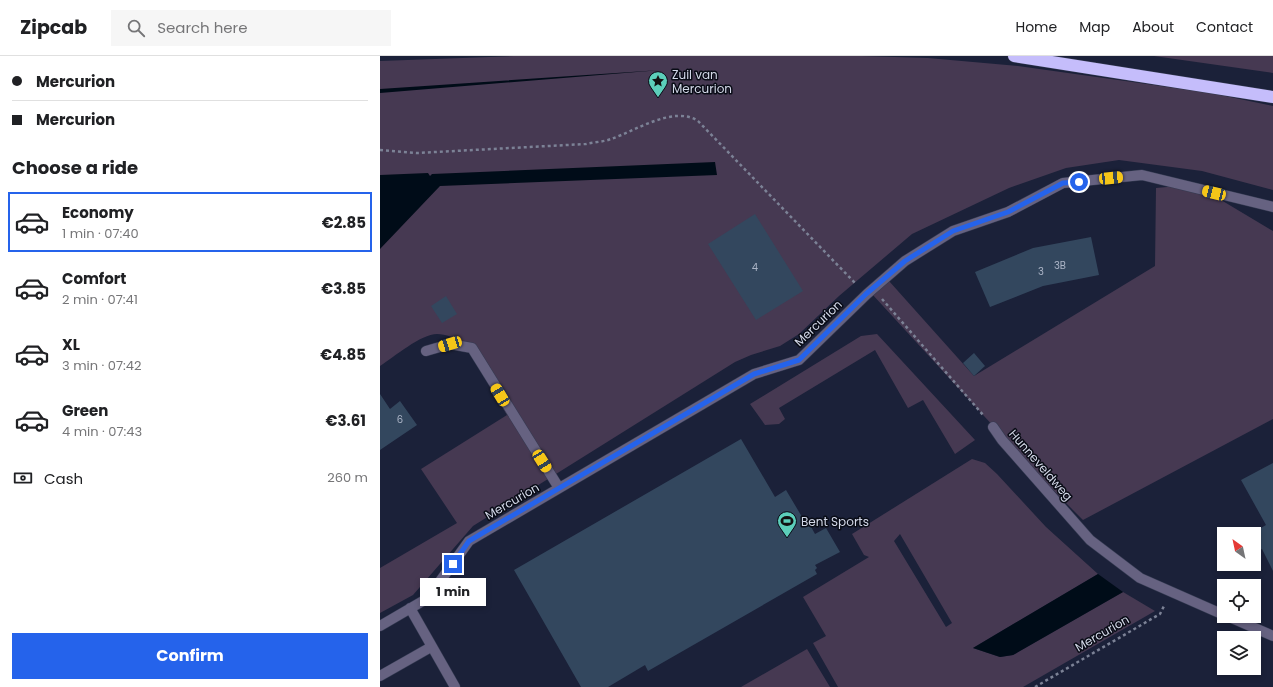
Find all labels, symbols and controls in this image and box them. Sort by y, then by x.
search box [111,10,391,46]
text: Zipcab [20,14,87,41]
icon: search [125,17,147,39]
text: Search here [157,17,248,38]
text: Home [1015,17,1057,37]
text: Map [1079,17,1110,37]
text: About [1132,17,1174,37]
text: Contact [1196,17,1253,37]
place label: Zuil van Mercurion [672,66,732,97]
place icon: Zuil van Mercurion [647,70,669,98]
text: Mercurion [36,71,115,92]
text: Mercurion [36,109,115,130]
text: Choose a ride [12,155,138,180]
car [1098,171,1124,185]
route start [1070,173,1088,191]
car [1201,184,1227,202]
text: Economy [62,202,134,223]
icon: car [14,204,50,240]
text: €2.85 [322,212,366,233]
text: 1 min · 07:40 [62,224,139,243]
house number: 3B [1054,258,1066,273]
house number: 4 [752,260,758,275]
house number: 3 [1038,264,1044,279]
text: Comfort [62,268,126,289]
icon: car [14,270,50,306]
text: €3.85 [321,278,366,299]
text: 2 min · 07:41 [62,290,138,309]
street label: Mercurion [791,296,845,350]
text: XL [62,334,80,355]
car [437,335,463,353]
icon: car [14,336,50,372]
text: €4.85 [320,344,366,365]
text: 3 min · 07:42 [62,356,141,375]
car [489,382,511,408]
text: Green [62,400,108,421]
icon: car [14,402,50,438]
text: €3.61 [326,410,366,431]
house number: 6 [397,412,403,427]
text: 4 min · 07:43 [62,422,142,441]
street label: Hunneveldweg [1005,426,1077,504]
car [531,448,553,474]
icon: cash [12,467,34,489]
text: Cash [44,468,83,489]
text: 260 m [327,468,368,487]
street label: Mercurion [482,479,542,523]
sports icon: Bent Sports [776,510,798,538]
place label: Bent Sports [801,513,869,530]
north arrow [1217,527,1261,571]
map controls [1217,527,1261,675]
route end [444,555,462,573]
callout: 1 min [420,578,486,606]
button: locate [1217,579,1261,623]
text: 1 min [436,582,470,601]
street label: Mercurion [1072,611,1132,655]
button: layers [1217,631,1261,675]
button: Confirm [12,633,368,679]

